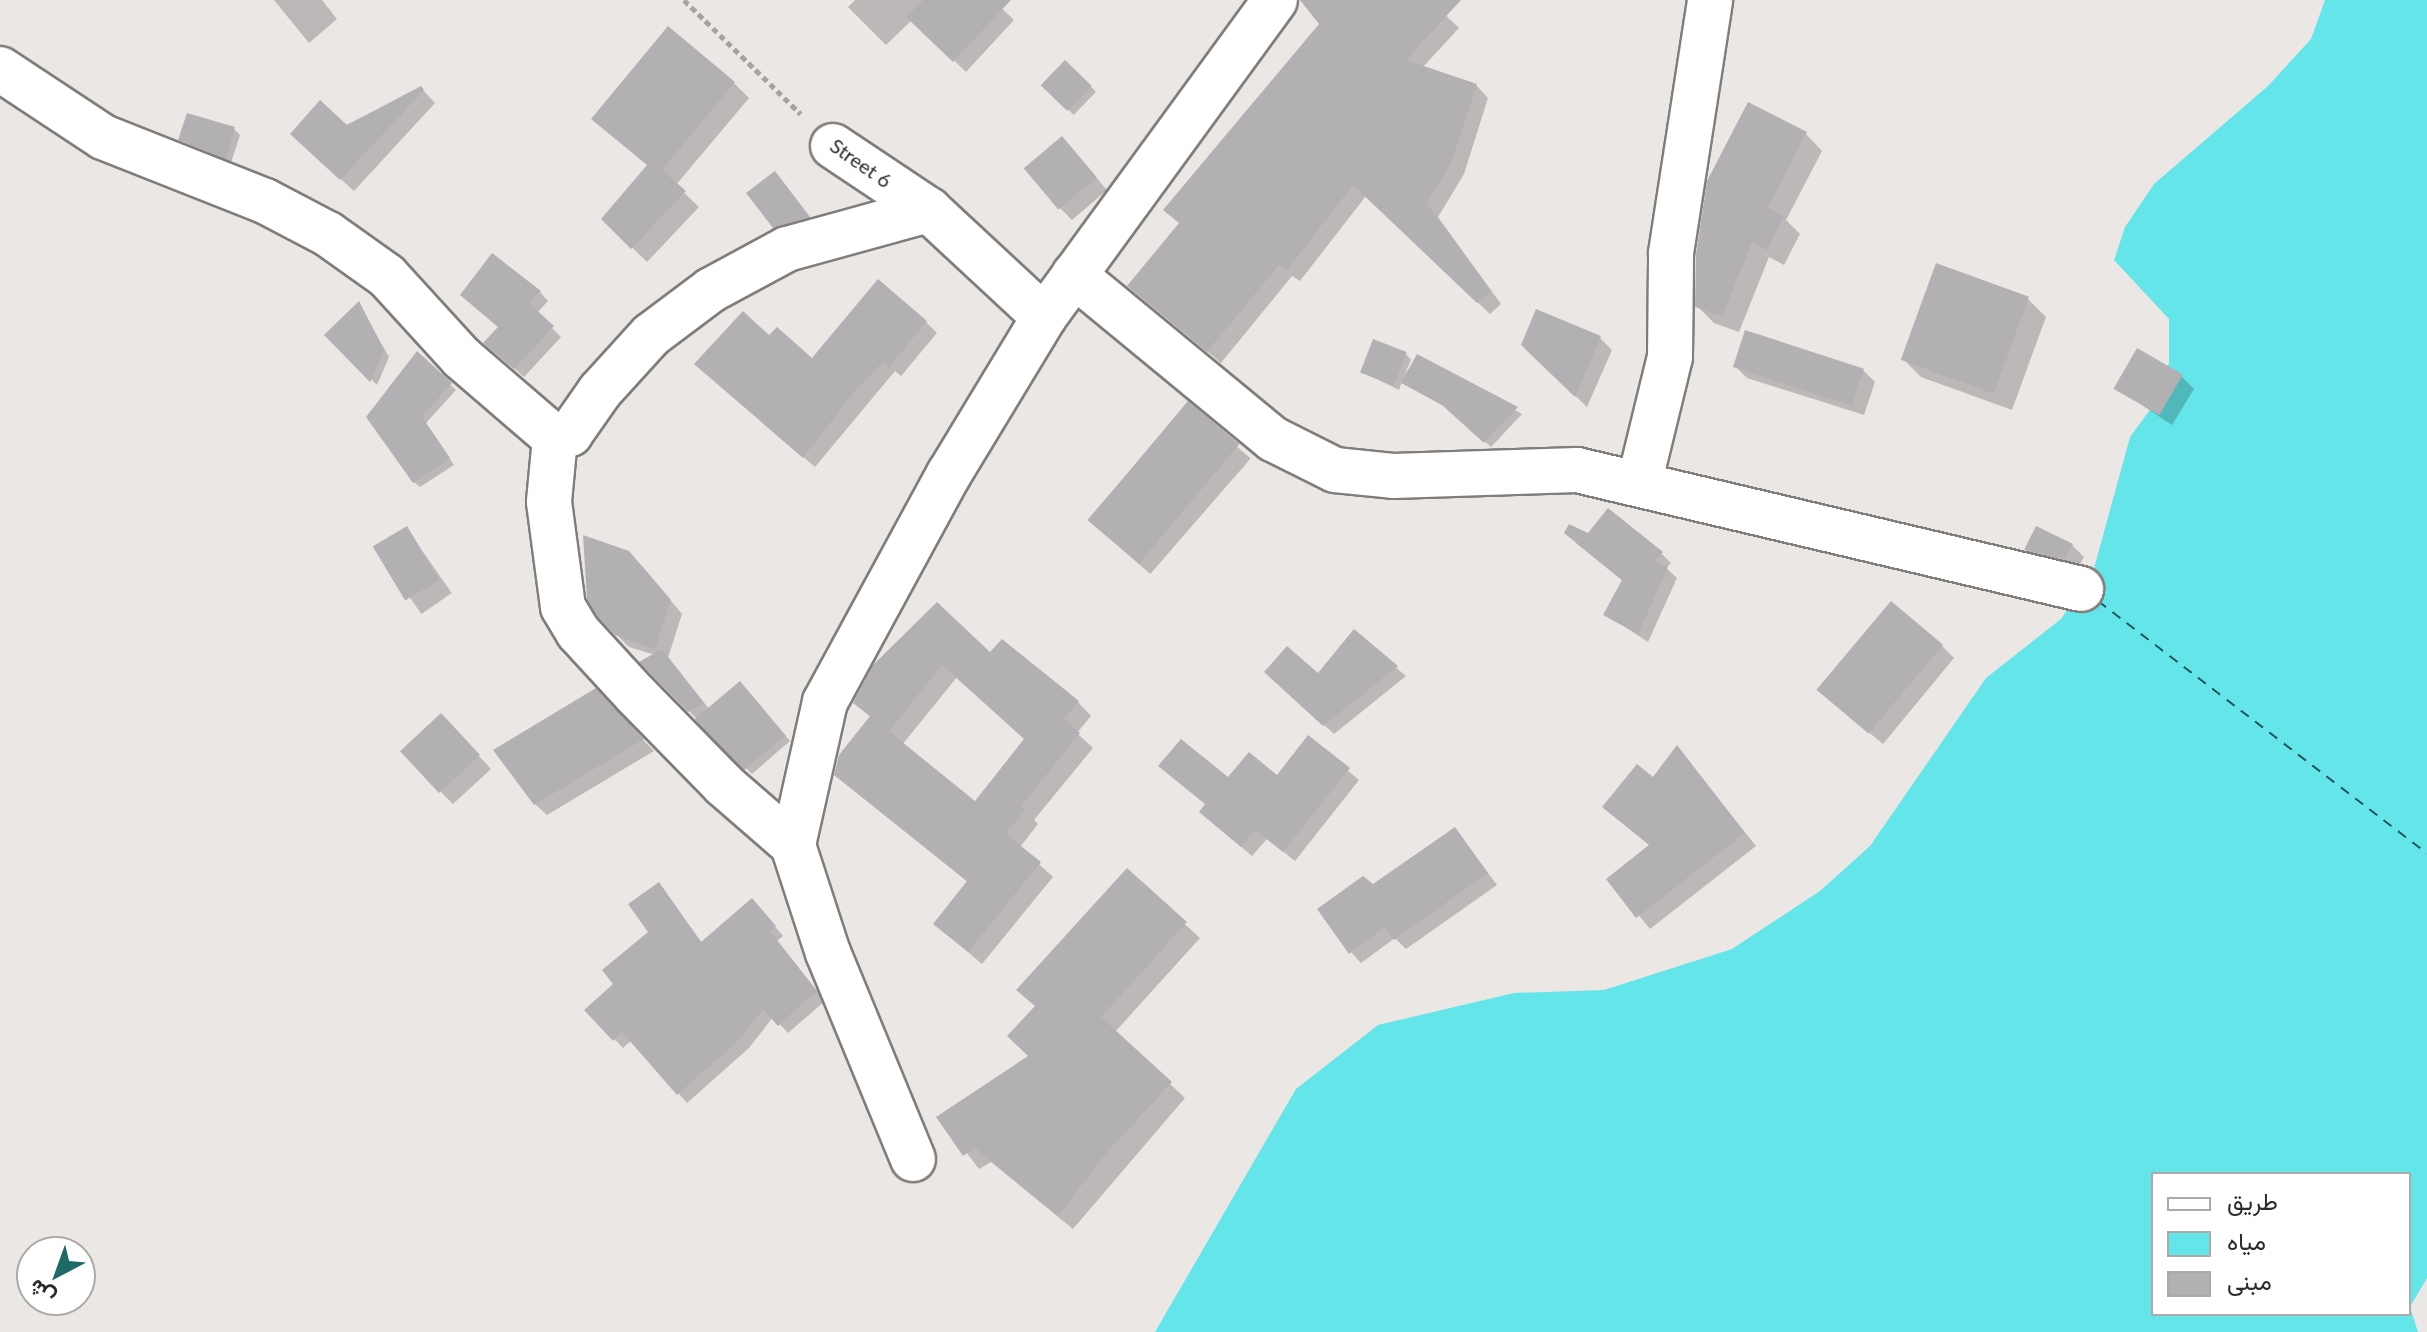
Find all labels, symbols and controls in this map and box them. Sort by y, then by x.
street label: Street 6 [826,133,896,193]
legend [2151,1172,2411,1316]
text: طريق [2227,1186,2278,1215]
text: مياه [2227,1226,2266,1255]
north arrow [16,1236,96,1316]
text: مبنى [2227,1266,2272,1295]
text: ش [22,1274,60,1312]

